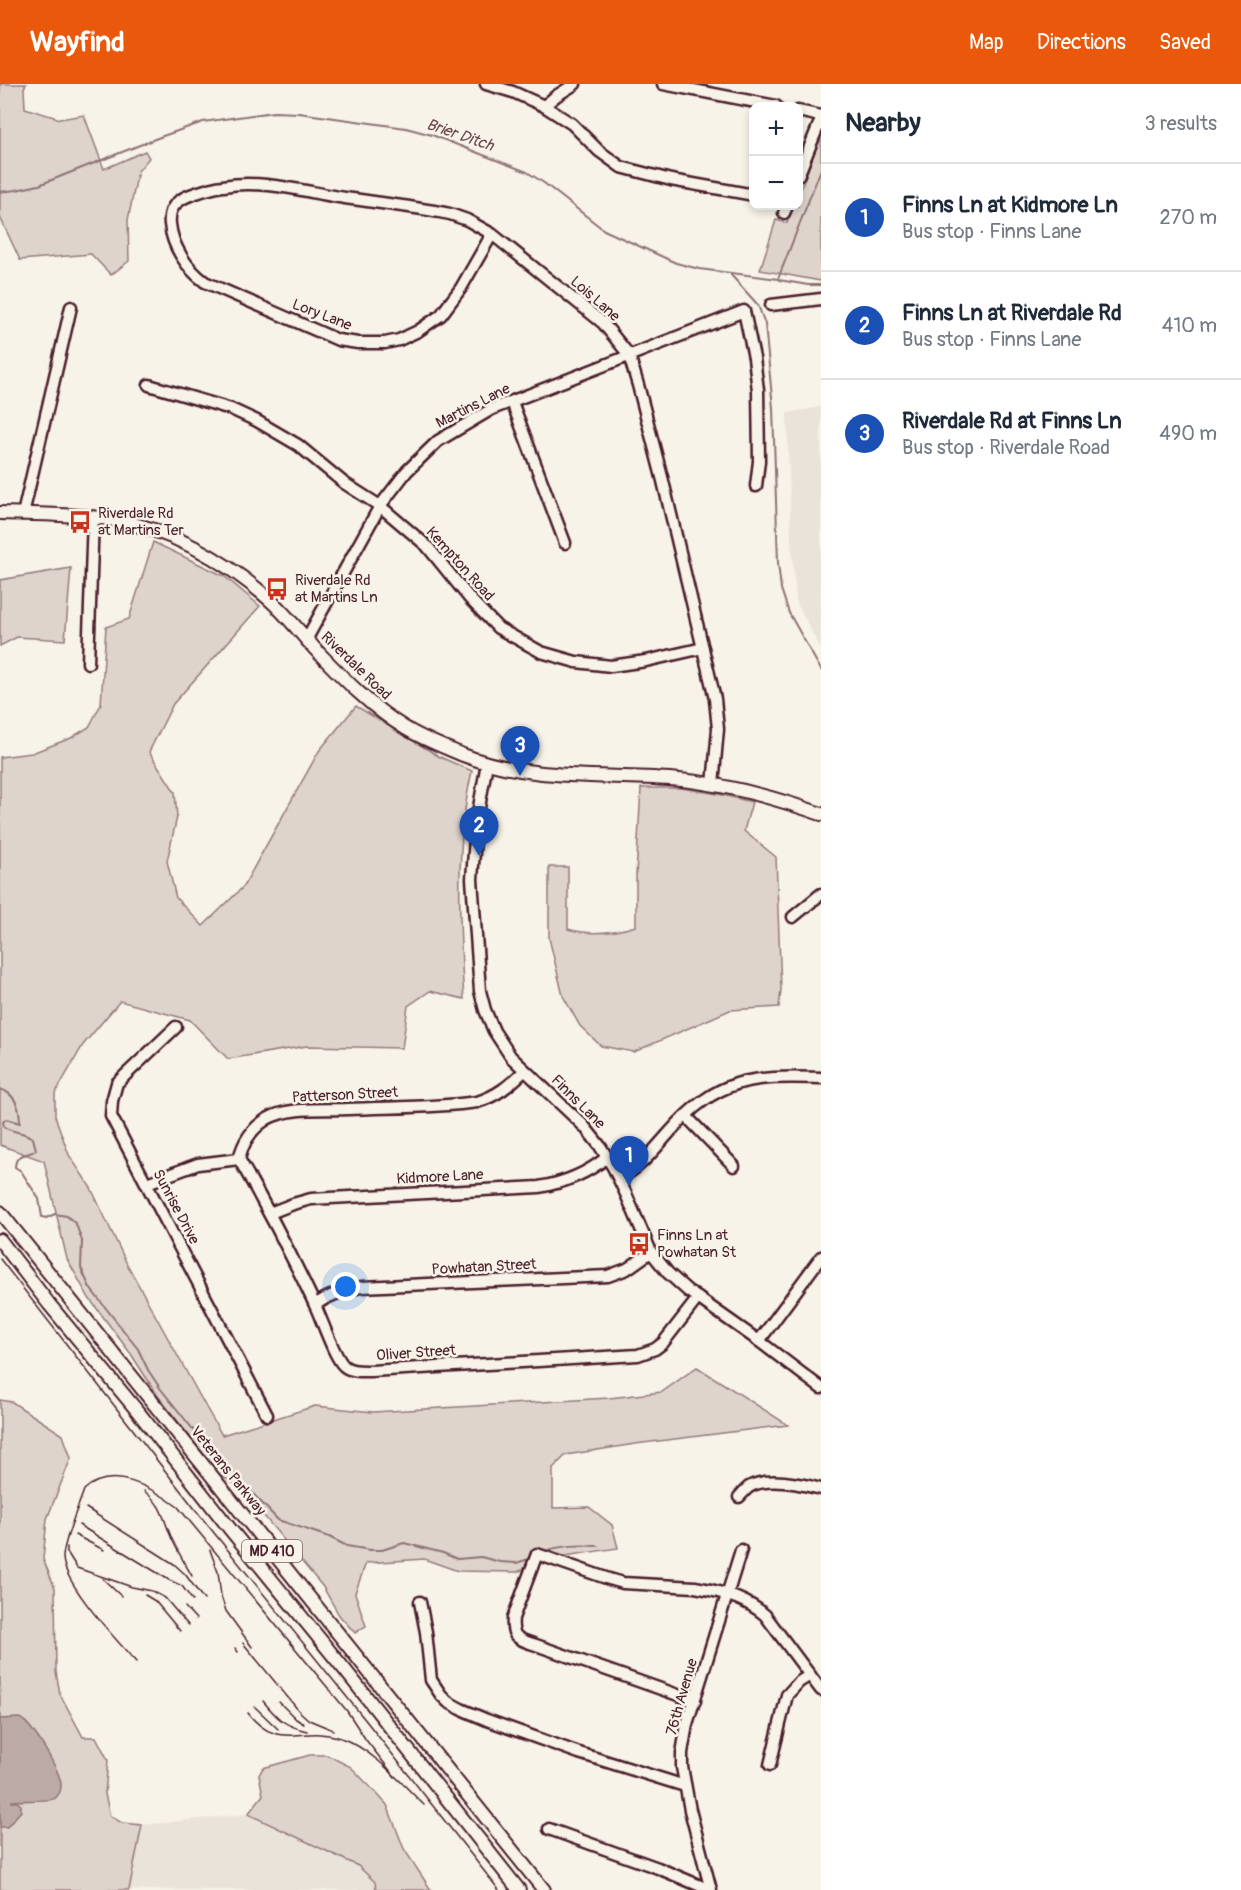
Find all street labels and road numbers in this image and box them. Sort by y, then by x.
street label: Lois Lane [566,272,624,326]
street label: Lory Lane [289,295,355,335]
street label: Martins Lane [433,379,514,433]
street label: Kempton Road [422,523,498,605]
street label: Riverdale Road [317,628,395,704]
street label: Finns Lane [547,1071,610,1134]
street label: Patterson Street [292,1083,399,1107]
street label: Kidmore Lane [396,1165,485,1189]
street label: Sunrise Drive [148,1166,204,1248]
street label: Powhatan Street [431,1255,538,1279]
street label: Oliver Street [376,1341,457,1365]
street label: Veterans Parkway [186,1422,270,1520]
road number: MD 410 [242,1540,302,1562]
street label: 76th Avenue [662,1656,702,1738]

